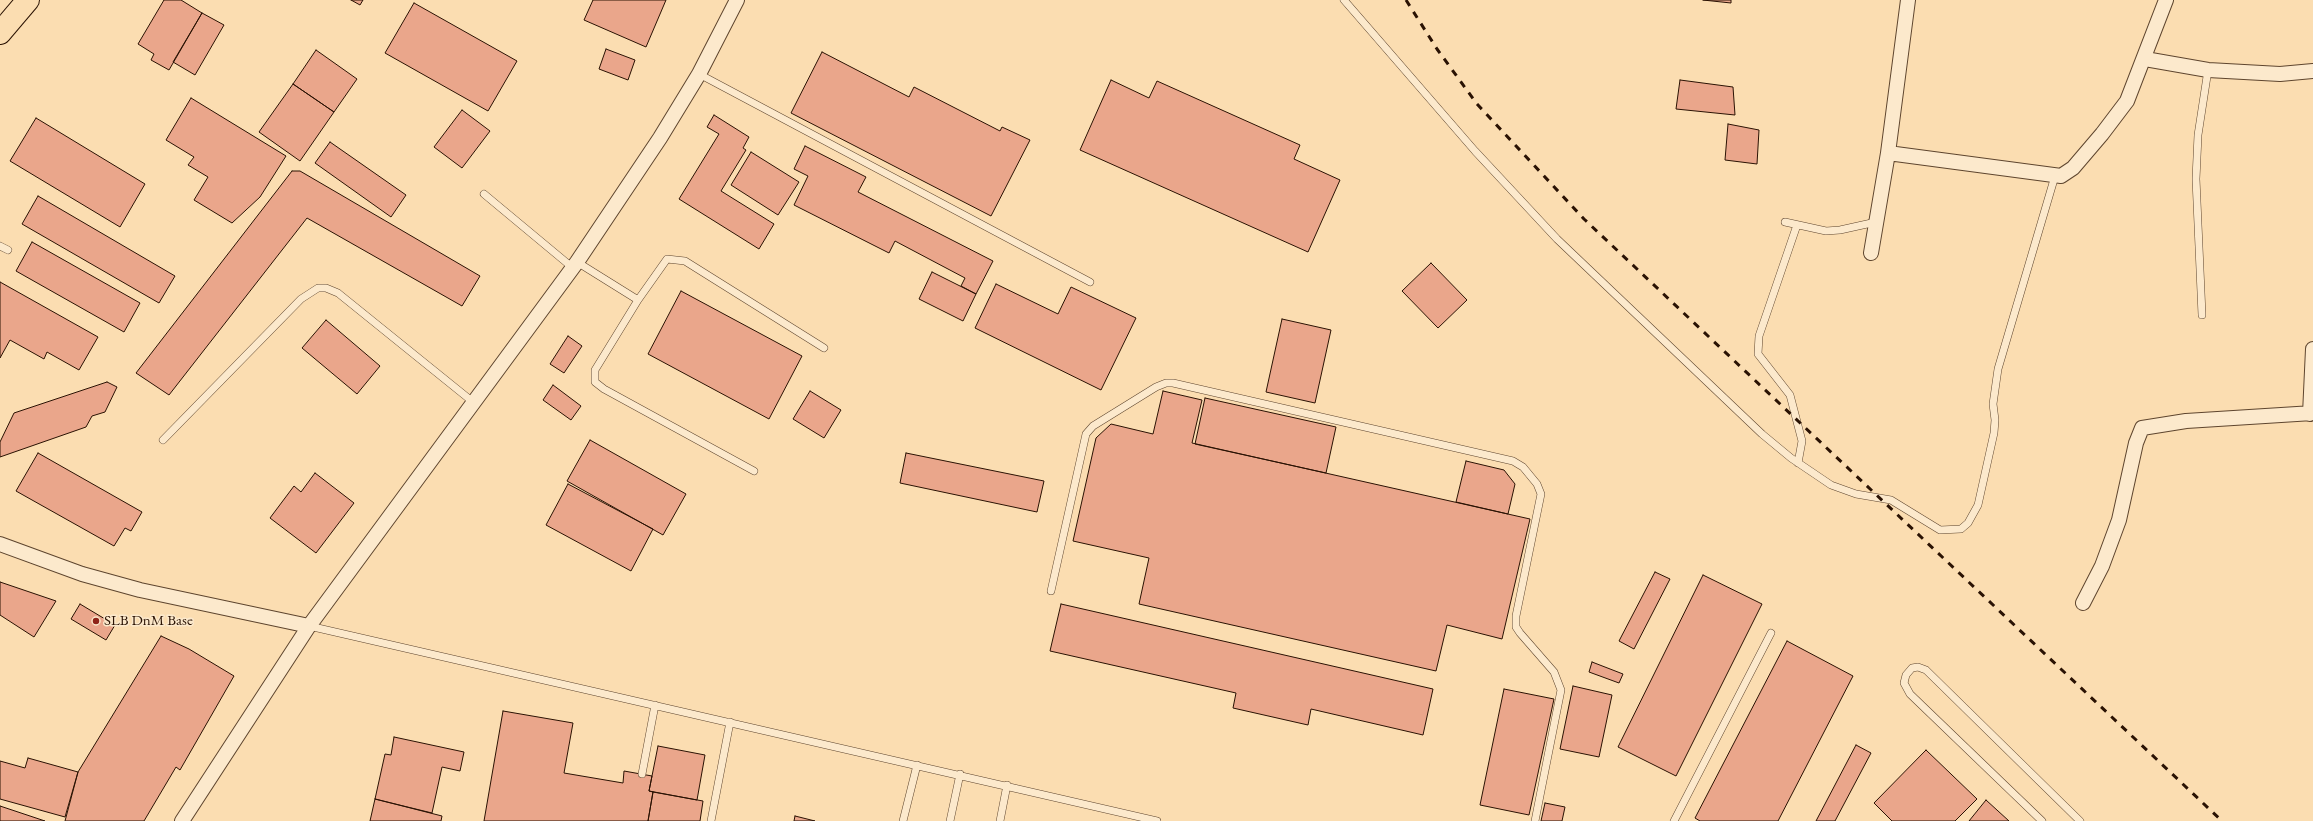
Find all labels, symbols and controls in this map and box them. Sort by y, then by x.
place label: SLB DnM Base [104,612,193,630]
marker: SLB DnM Base [91,616,101,626]

